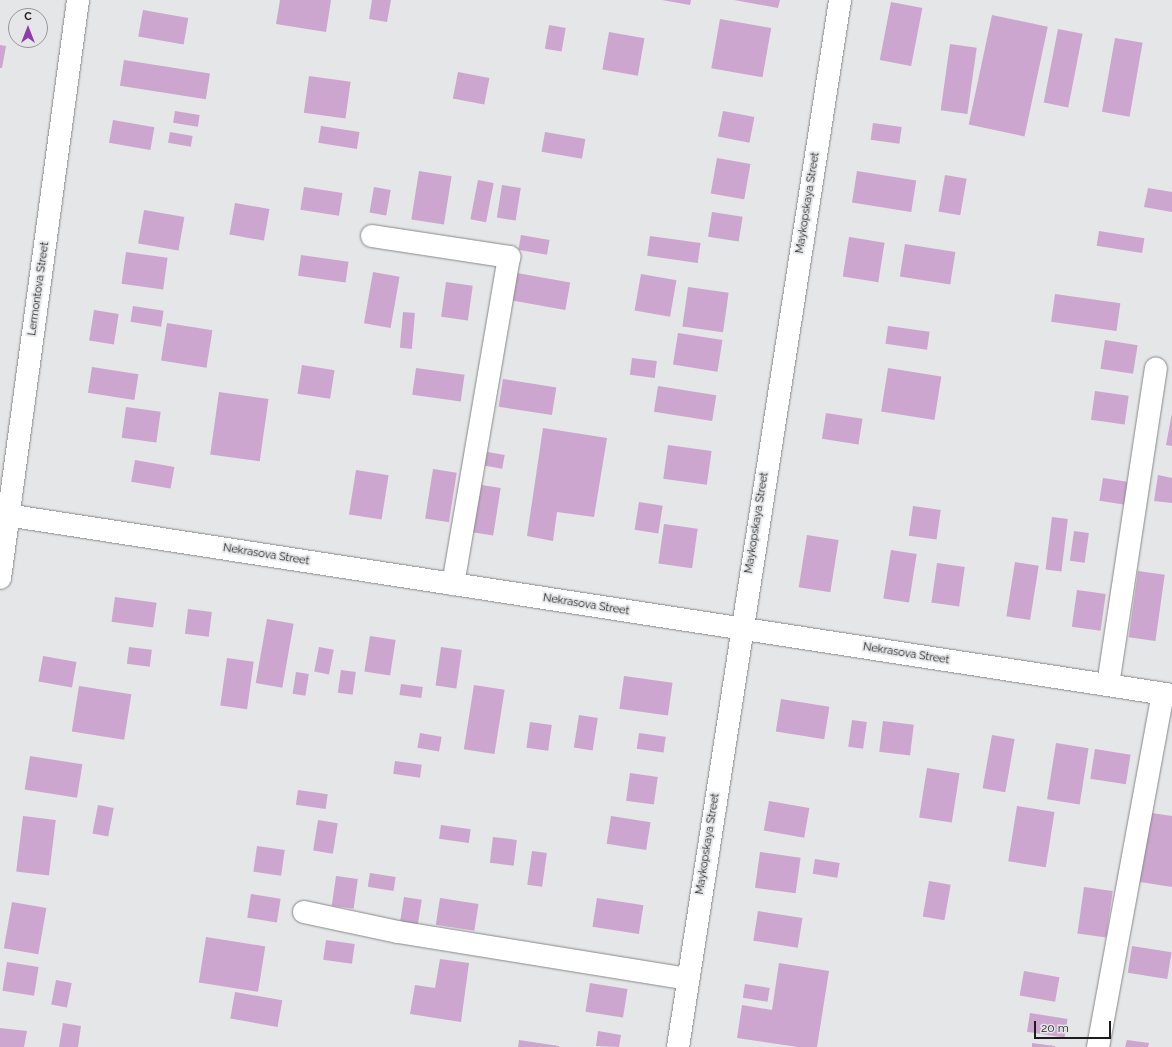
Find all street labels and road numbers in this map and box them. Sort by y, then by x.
street label: Maykopskaya Street [793,151,823,255]
street label: Lermontova Street [26,241,52,337]
street label: Maykopskaya Street [742,471,772,575]
street label: Nekrasova Street [222,542,310,568]
street label: Nekrasova Street [542,592,630,618]
street label: Nekrasova Street [862,641,950,667]
street label: Maykopskaya Street [693,792,723,896]

